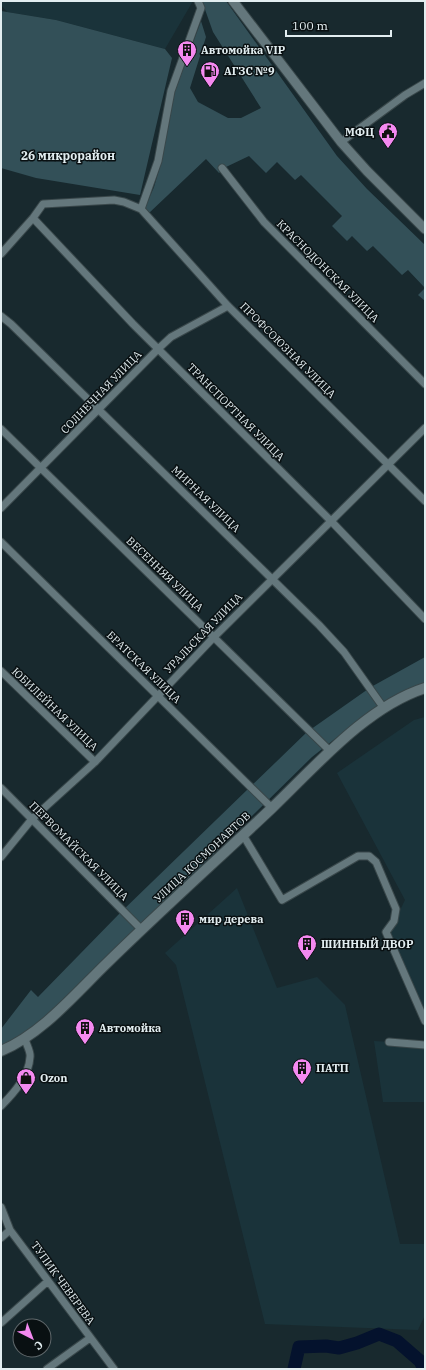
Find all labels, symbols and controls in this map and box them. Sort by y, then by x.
scale bar [286,12,391,38]
text: 100 m [292,18,328,33]
building icon: Автомойка VIP [176,39,198,67]
place label: Автомойка VIP [201,43,286,57]
fuel station icon: АГЗС №9 [199,60,221,88]
place label: АГЗС №9 [224,64,275,78]
public building icon: МФЦ [377,121,399,149]
place label: МФЦ [345,125,374,139]
district label: 26 микрорайон [21,148,115,163]
street label: КРАСНОДОНСКАЯ УЛИЦА [274,217,383,326]
street label: ПРОФСОЮЗНАЯ УЛИЦА [237,299,339,401]
street label: СОЛНЕЧНАЯ УЛИЦА [58,347,145,437]
street label: ТРАНСПОРТНАЯ УЛИЦА [184,360,288,464]
street label: МИРНАЯ УЛИЦА [169,463,244,536]
street label: ВЕСЕННЯЯ УЛИЦА [124,534,207,615]
street label: УРАЛЬСКАЯ УЛИЦА [161,590,245,676]
street label: БРАТСКАЯ УЛИЦА [104,628,184,706]
street label: ЮБИЛЕЙНАЯ УЛИЦА [9,664,101,754]
street label: ПЕРВОМАЙСКАЯ УЛИЦА [26,798,132,904]
street label: УЛИЦА КОСМОНАВТОВ [151,809,253,905]
building icon: мир дерева [174,908,196,936]
place label: мир дерева [199,912,264,926]
building icon: ШИННЫЙ ДВОР [296,933,318,961]
place label: ШИННЫЙ ДВОР [321,937,414,951]
building icon: Автомойка [74,1017,96,1045]
place label: Автомойка [99,1021,161,1035]
building icon: ПАТП [291,1057,313,1085]
place label: ПАТП [316,1061,349,1075]
shop icon: Ozon [15,1067,37,1095]
place label: Ozon [40,1071,68,1085]
street label: ТУПИК ЧЕВЕРЕВА [28,1239,98,1328]
north arrow [12,1318,52,1358]
text: С [31,1338,46,1353]

